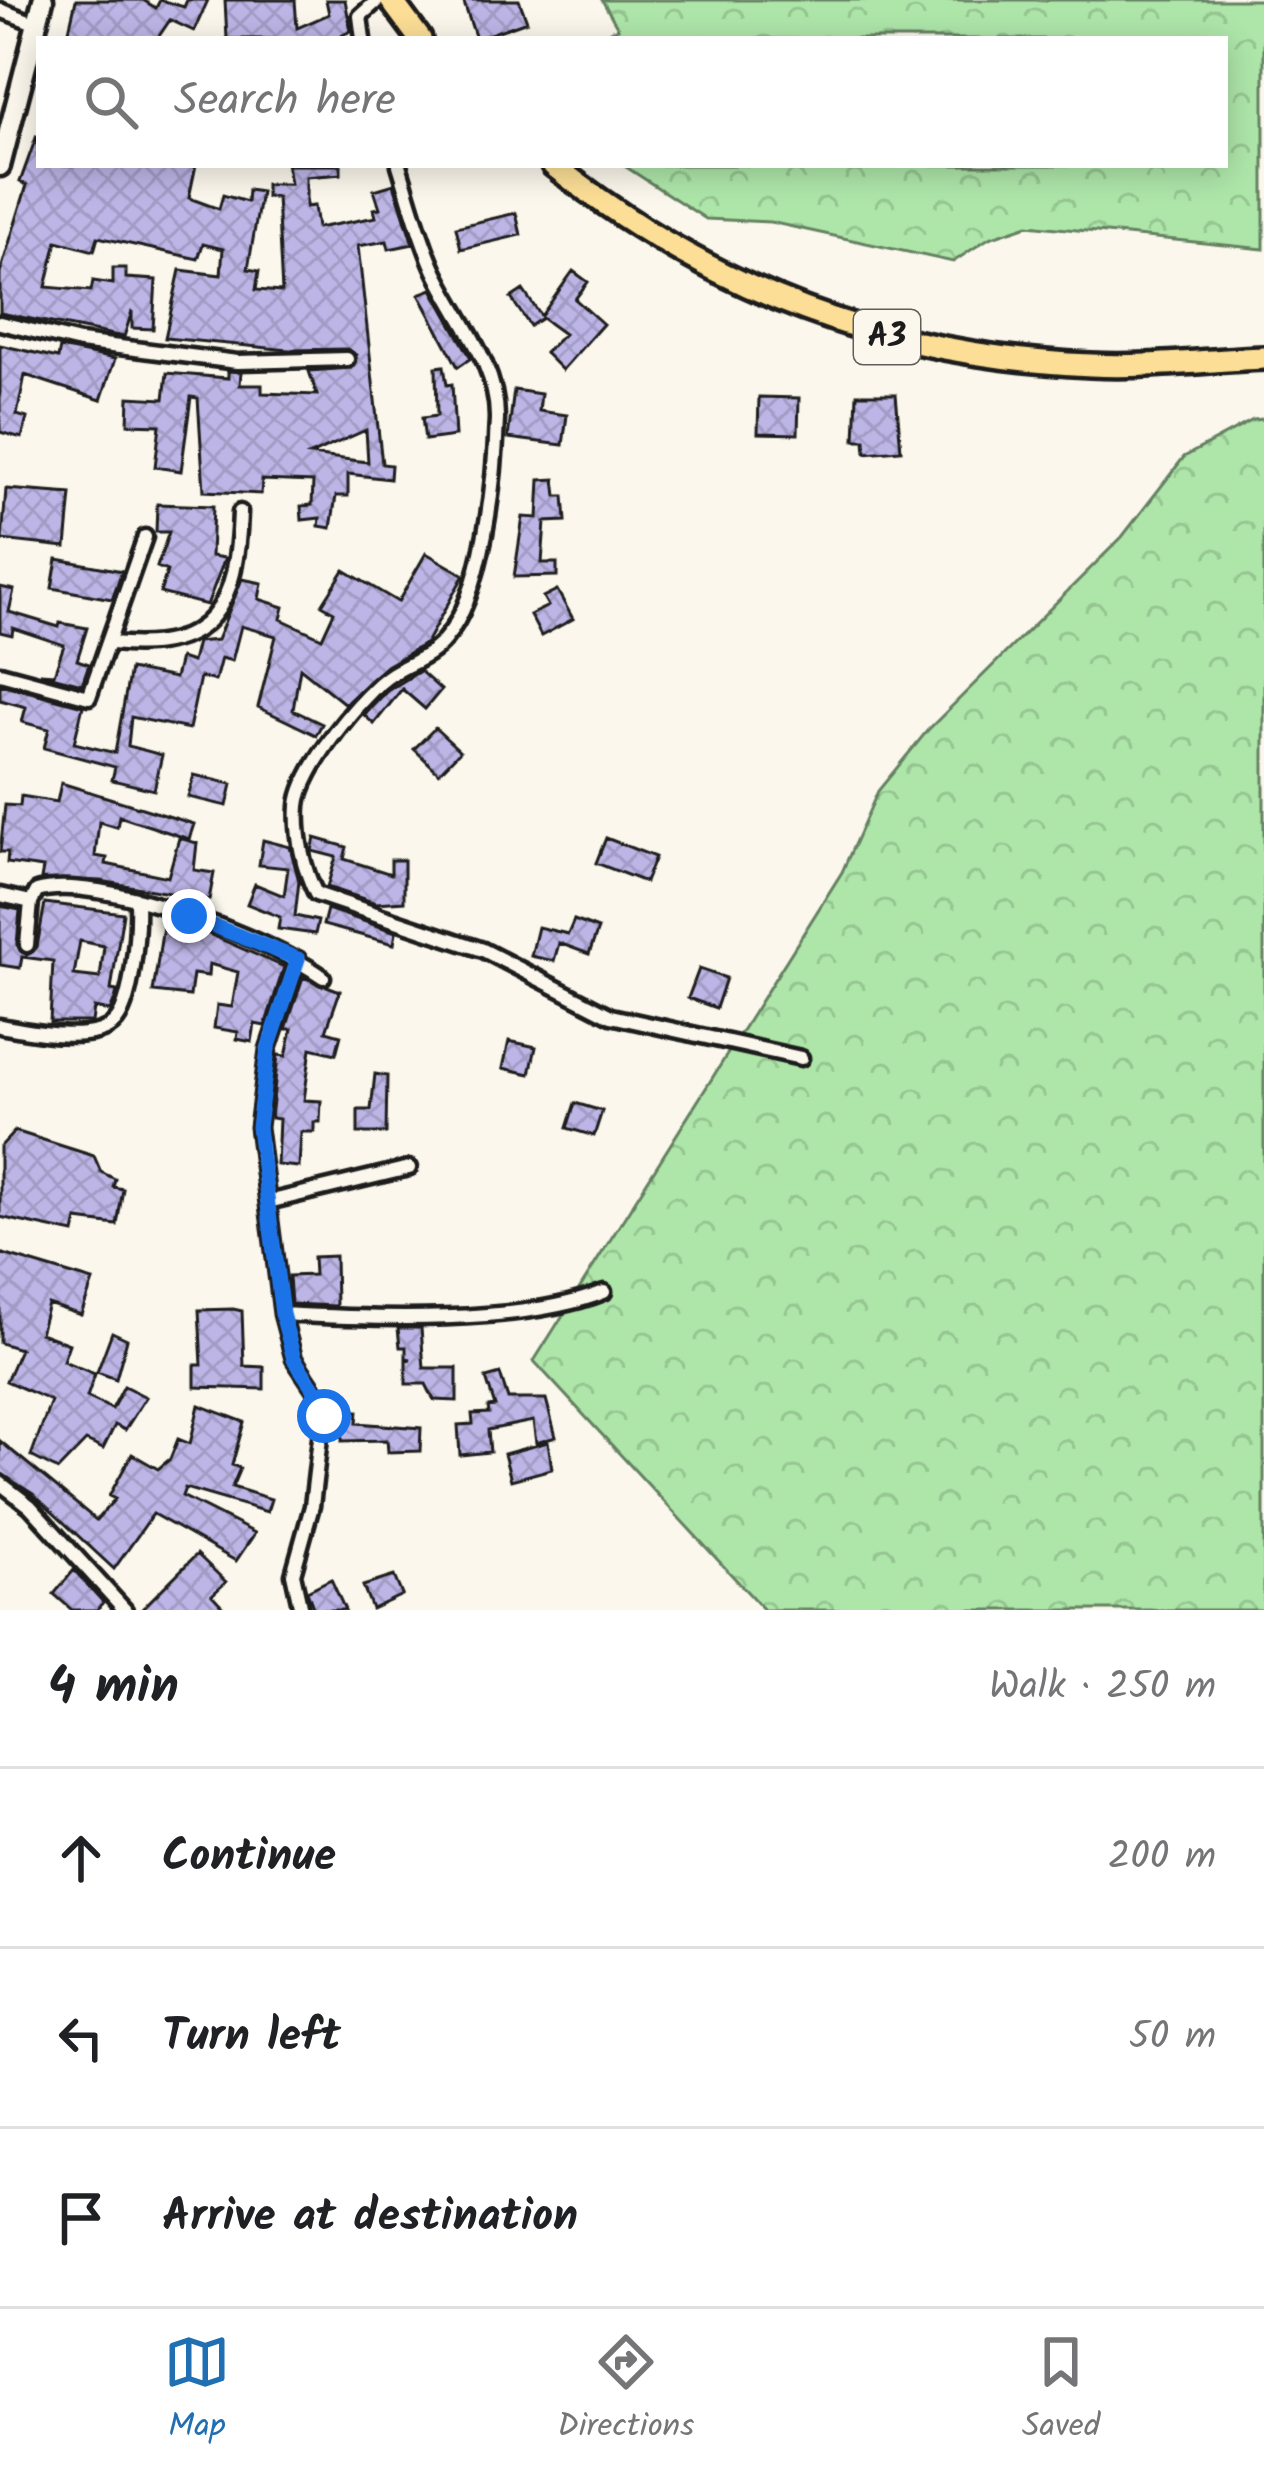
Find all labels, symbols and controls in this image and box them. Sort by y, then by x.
search box [36,36,1228,168]
text: Search here [174,66,396,138]
icon: search [78,69,144,135]
road number: A3 [854,310,920,364]
route end [162,889,216,943]
route start [297,1389,351,1443]
text: 4 min [48,1648,179,1729]
text: Walk · 250 m [989,1657,1216,1719]
text: Continue [162,1822,336,1894]
icon: ahead [48,1825,114,1891]
text: 200 m [1108,1827,1216,1889]
text: Turn left [162,2002,341,2074]
icon: left [48,2005,114,2071]
text: 50 m [1129,2007,1216,2069]
text: Arrive at destination [162,2182,578,2254]
icon: arrive [48,2185,114,2251]
tab: Map [164,2329,230,2454]
tab: Directions [557,2329,694,2454]
tab: Saved [1022,2329,1100,2454]

